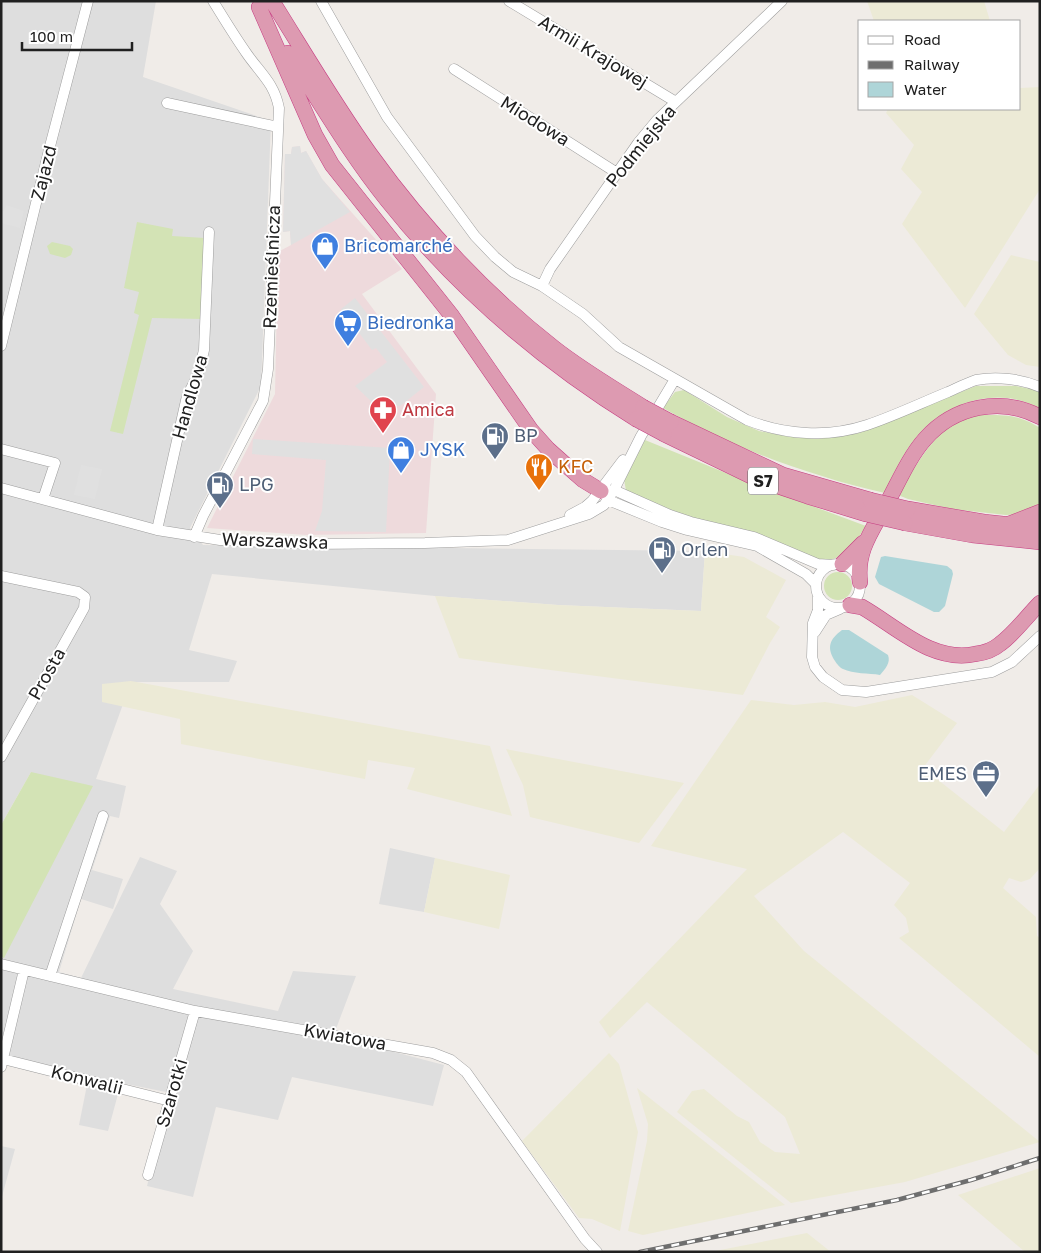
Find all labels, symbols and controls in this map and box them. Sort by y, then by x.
street label: Armii Krajowej [535,10,652,92]
scale bar [22,20,132,52]
legend [858,20,1021,110]
text: 100 m [30,27,73,45]
text: Road [904,30,941,48]
text: Railway [904,55,960,73]
text: Water [904,80,947,98]
street label: Miodowa [497,90,574,150]
street label: Podmiejska [600,100,680,191]
street label: Zajazd [26,143,61,203]
street label: Rzemieślnicza [258,205,284,329]
shop icon: Bricomarché [310,231,340,270]
place label: Bricomarché [344,234,453,256]
supermarket icon: Biedronka [333,308,363,347]
place label: Biedronka [367,311,454,333]
street label: Handlowa [167,352,212,441]
pharmacy icon: Amica [368,395,398,434]
place label: Amica [402,398,455,420]
fuel station icon: BP [480,421,510,460]
place label: BP [514,424,538,446]
shop icon: JYSK [386,435,416,474]
place label: JYSK [420,438,465,460]
restaurant icon: KFC [524,452,554,491]
place label: KFC [558,455,593,477]
road number: S7 [748,468,778,494]
fuel station icon: LPG [205,470,235,509]
place label: LPG [239,473,274,495]
street label: Warszawska [221,527,329,553]
fuel station icon: Orlen [647,535,677,574]
place label: Orlen [681,538,728,560]
street label: Prosta [23,644,69,703]
office icon: EMES [971,759,1001,798]
place label: EMES [918,762,967,784]
street label: Kwiatowa [302,1018,388,1054]
street label: Szarotki [151,1056,191,1130]
street label: Konwalii [49,1059,126,1099]

